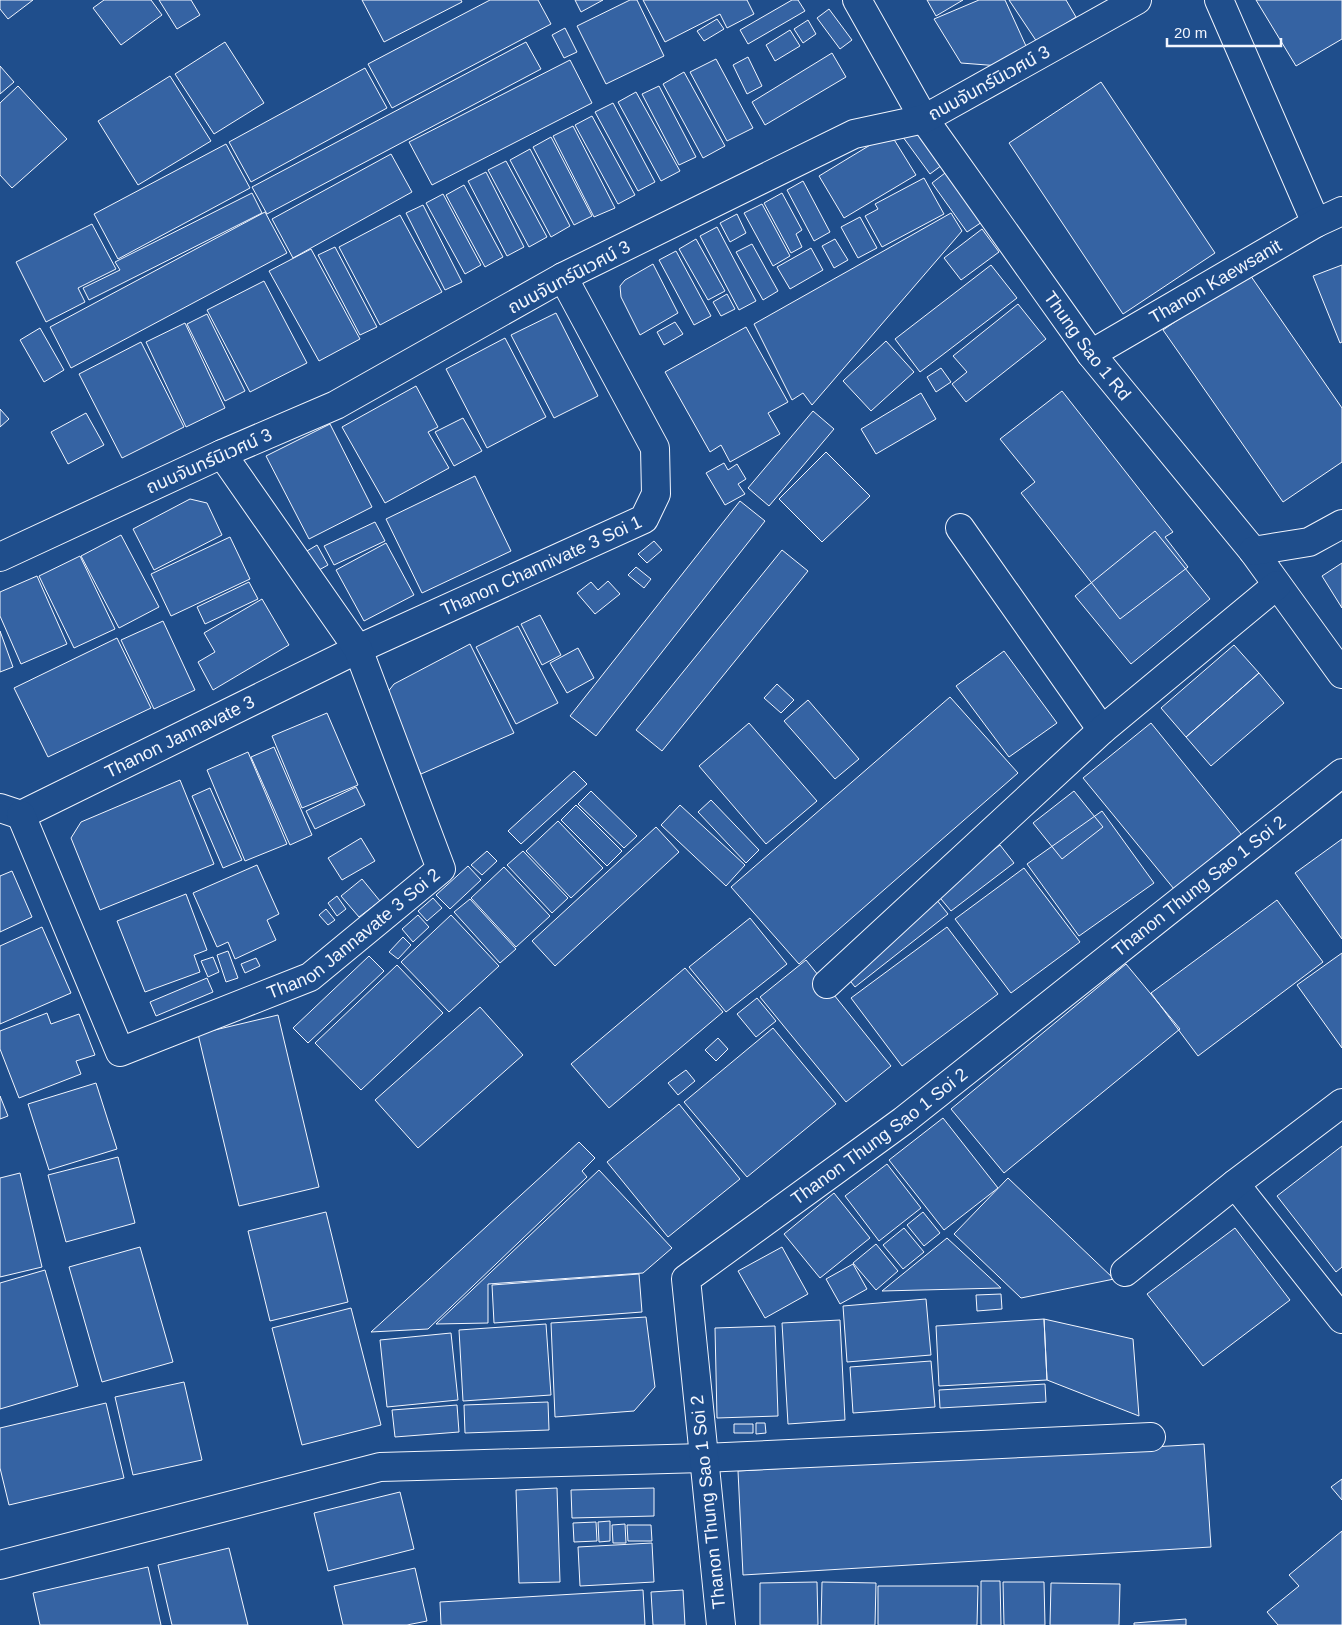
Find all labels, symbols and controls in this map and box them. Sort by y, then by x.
scale bar [1167,15,1281,47]
text: 20 m [1174,24,1207,41]
street label: ถนนจันทร์นิเวศน์ 3 [925,41,1053,125]
street label: Thanon Kaewsanit [1146,235,1285,328]
street label: ถนนจันทร์นิเวศน์ 3 [504,236,634,318]
street label: Thung Sao 1 Rd [1040,288,1135,404]
street label: ถนนจันทร์นิเวศน์ 3 [143,424,275,498]
street label: Thanon Channivate 3 Soi 1 [438,511,645,620]
street label: Thanon Jannavate 3 [102,692,258,782]
street label: Thanon Thung Sao 1 Soi 2 [1109,812,1290,961]
street label: Thanon Jannavate 3 Soi 2 [264,864,444,1003]
street label: Thanon Thung Sao 1 Soi 2 [787,1064,971,1209]
street label: Thanon Thung Sao 1 Soi 2 [687,1394,729,1610]

